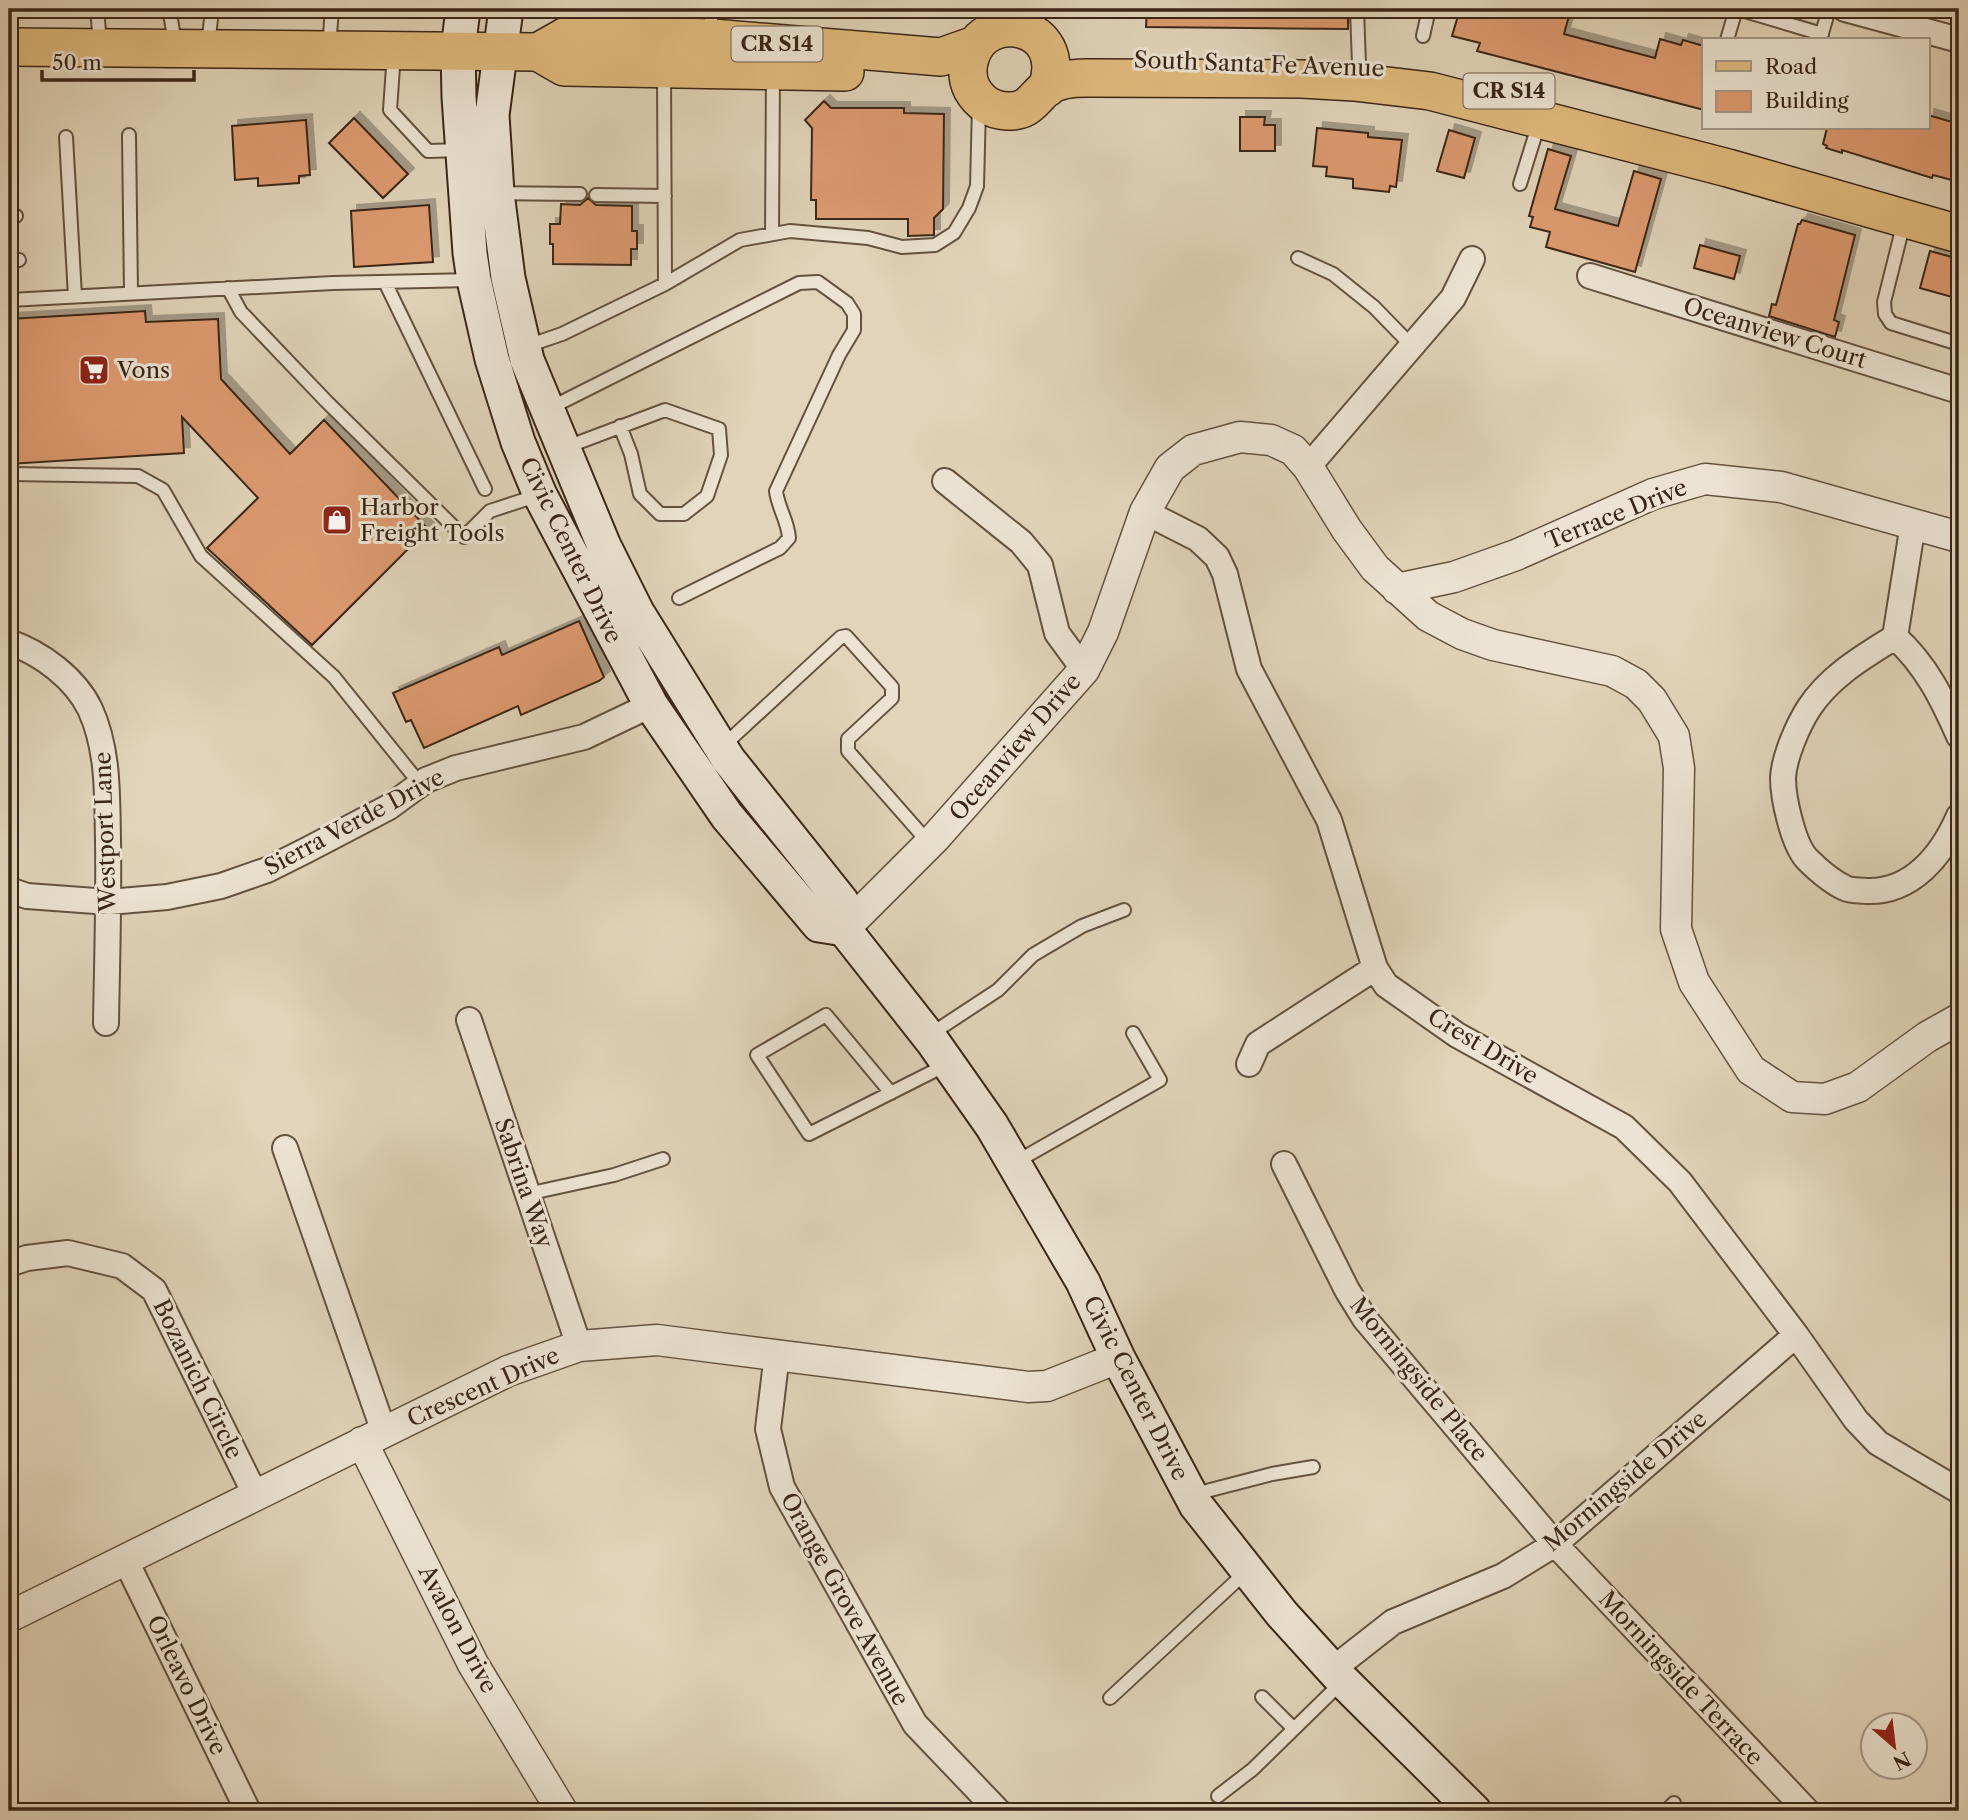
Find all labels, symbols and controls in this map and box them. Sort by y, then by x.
road number: CR S14 [732,26,822,61]
scale bar [42,38,194,82]
legend [1702,38,1930,130]
street label: South Santa Fe Avenue [1133,46,1385,82]
text: 50 m [52,50,102,75]
text: Road [1765,54,1817,79]
road number: CR S14 [1464,74,1554,108]
text: Building [1765,88,1850,113]
street label: Oceanview Court [1680,292,1870,374]
supermarket icon: Vons [77,353,111,387]
place label: Vons [116,356,170,384]
street label: Civic Center Drive [514,453,628,647]
street label: Terrace Drive [1541,473,1691,555]
place label: Harbor Freight Tools [360,493,504,547]
shop icon: Harbor Freight Tools [320,503,354,537]
street label: Oceanview Drive [943,668,1087,826]
street label: Westport Lane [88,751,122,914]
street label: Sierra Verde Drive [259,763,449,881]
street label: Crest Drive [1423,1002,1543,1090]
street label: Sabrina Way [489,1114,559,1252]
street label: Civic Center Drive [1077,1291,1195,1485]
street label: Morningside Place [1344,1291,1494,1467]
street label: Bozanich Circle [147,1295,249,1463]
street label: Crescent Drive [403,1341,563,1433]
street label: Morningside Drive [1538,1405,1712,1557]
street label: Orange Grove Avenue [775,1488,915,1710]
street label: Avalon Drive [412,1559,503,1698]
street label: Morningside Terrace [1593,1585,1769,1771]
street label: Orleavo Drive [141,1611,233,1759]
north arrow [1860,1712,1930,1782]
text: N [1889,1747,1914,1775]

